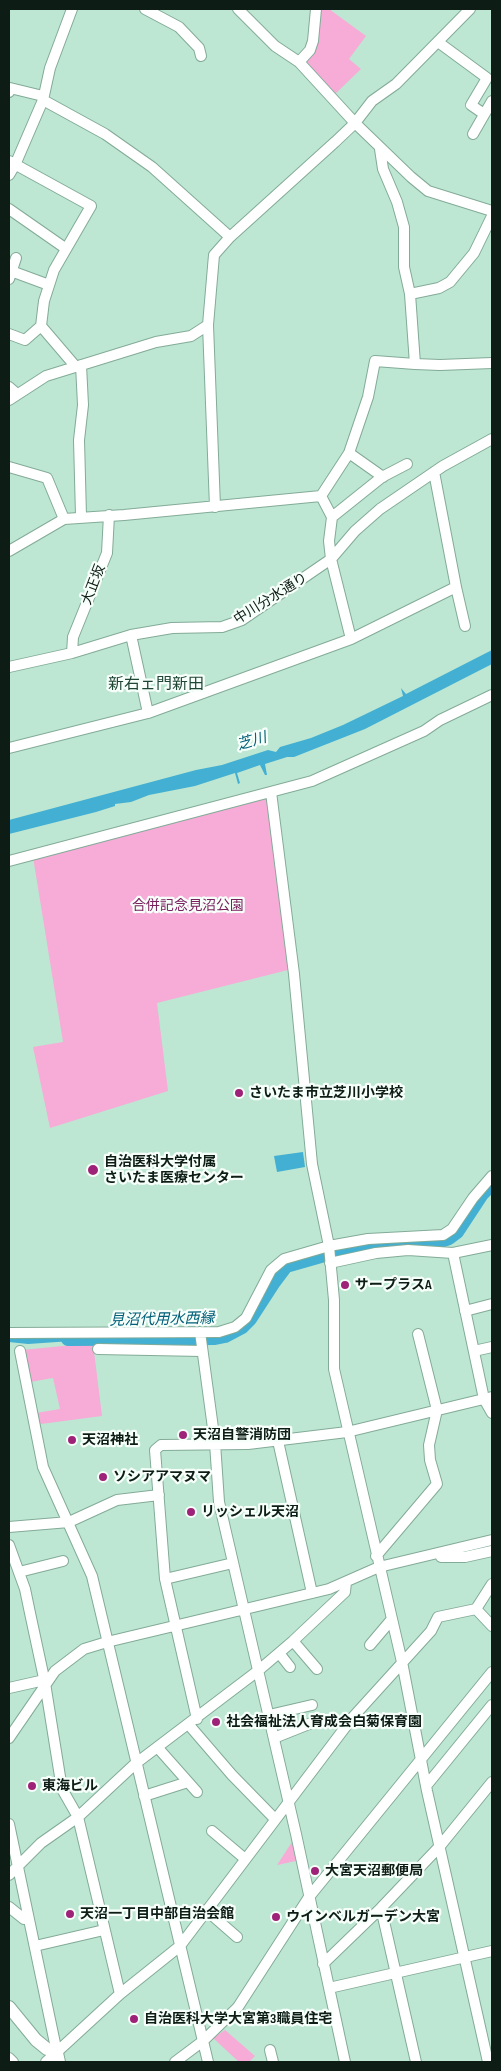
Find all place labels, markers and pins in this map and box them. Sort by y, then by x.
place label: さいたま市立芝川小学校 [249,1085,403,1101]
marker: さいたま市立芝川小学校 [233,1087,245,1099]
place label: 自治医科大学付属 さいたま医療センター [104,1154,244,1186]
marker: 自治医科大学付属 さいたま医療センター [86,1163,100,1177]
place label: サープラスA [355,1277,432,1293]
marker: サープラスA [339,1279,351,1291]
place label: 天沼自警消防団 [193,1427,291,1443]
marker: 天沼自警消防団 [177,1429,189,1441]
place label: 天沼神社 [82,1432,138,1448]
marker: 天沼神社 [66,1434,78,1446]
place label: ソシアアマヌマ [113,1469,211,1485]
marker: ソシアアマヌマ [97,1471,109,1483]
place label: リッシェル天沼 [201,1504,299,1520]
marker: リッシェル天沼 [185,1506,197,1518]
place label: 社会福祉法人育成会白菊保育園 [226,1714,422,1730]
marker: 社会福祉法人育成会白菊保育園 [210,1716,222,1728]
place label: 東海ビル [42,1778,98,1794]
marker: 東海ビル [26,1780,38,1792]
place label: 大宮天沼郵便局 [325,1863,423,1879]
marker: 大宮天沼郵便局 [309,1865,321,1877]
place label: 天沼一丁目中部自治会館 [80,1906,234,1922]
marker: 天沼一丁目中部自治会館 [64,1908,76,1920]
place label: ウインベルガーデン大宮 [286,1909,440,1925]
marker: ウインベルガーデン大宮 [270,1911,282,1923]
place label: 自治医科大学大宮第3職員住宅 [144,2011,332,2027]
marker: 自治医科大学大宮第3職員住宅 [128,2013,140,2025]

